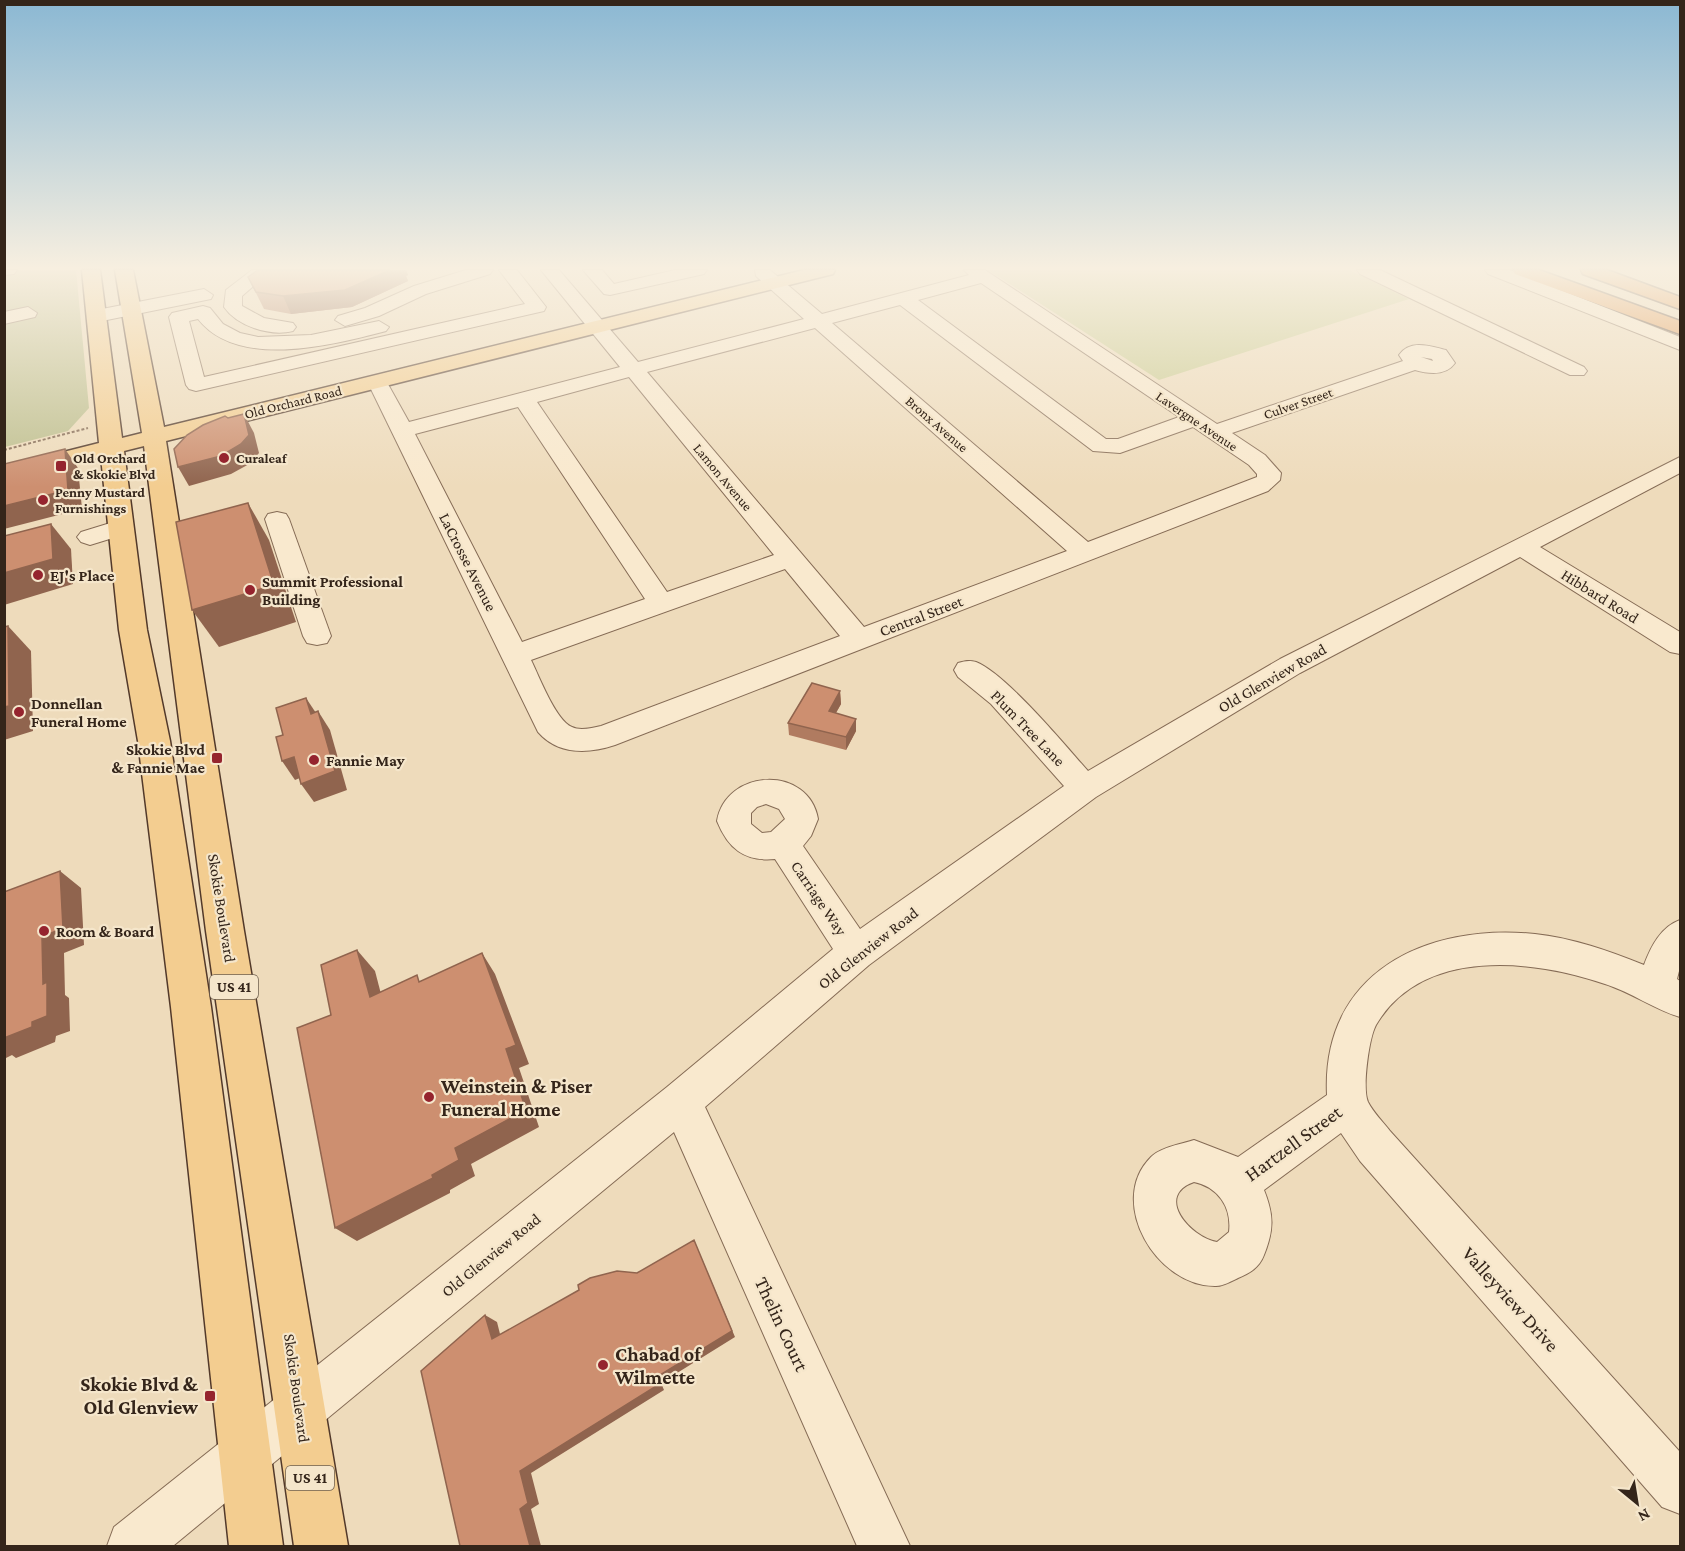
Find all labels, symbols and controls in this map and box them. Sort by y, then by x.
street label: Old Orchard Road [243,382,344,422]
street label: Culver Street [1261,384,1335,422]
street label: Lavergne Avenue [1153,388,1241,454]
street label: Bronx Avenue [903,393,971,455]
street label: Lamon Avenue [690,440,756,514]
place label: Old Orchard & Skokie Blvd [73,450,156,482]
place label: Curaleaf [236,450,288,466]
marker: Curaleaf [217,451,231,465]
marker: Old Orchard & Skokie Blvd [54,459,68,473]
place label: Penny Mustard Furnishings [55,484,145,516]
marker: Penny Mustard Furnishings [36,493,50,507]
street label: LaCrosse Avenue [436,510,500,614]
street label: Hibbard Road [1558,566,1642,627]
place label: EJ's Place [50,567,115,584]
marker: EJ's Place [31,568,45,582]
place label: Summit Professional Building [262,573,403,608]
marker: Summit Professional Building [243,583,257,597]
street label: Central Street [877,592,966,640]
street label: Old Glenview Road [1215,640,1330,716]
street label: Plum Tree Lane [988,687,1068,769]
place label: Donnellan Funeral Home [31,695,127,730]
marker: Donnellan Funeral Home [12,705,26,719]
place label: Skokie Blvd & Fannie Mae [111,741,206,776]
marker: Skokie Blvd & Fannie Mae [210,751,224,765]
place label: Fannie May [326,752,405,769]
marker: Fannie May [307,753,321,767]
street label: Skokie Boulevard [205,853,239,964]
street label: Carriage Way [787,858,850,940]
street label: Old Glenview Road [815,903,922,992]
place label: Room & Board [56,923,154,940]
marker: Room & Board [37,924,51,938]
road number: US 41 [210,975,258,999]
place label: Weinstein & Piser Funeral Home [440,1075,593,1120]
marker: Weinstein & Piser Funeral Home [422,1090,436,1104]
street label: Hartzell Street [1240,1100,1346,1186]
street label: Old Glenview Road [438,1210,544,1300]
street label: Valleyview Drive [1457,1242,1564,1357]
street label: Thelin Court [751,1273,814,1375]
street label: Skokie Boulevard [281,1333,313,1444]
place label: Chabad of Wilmette [614,1343,702,1388]
marker: Chabad of Wilmette [596,1358,610,1372]
place label: Skokie Blvd & Old Glenview [80,1373,199,1418]
marker: Skokie Blvd & Old Glenview [203,1389,217,1403]
road number: US 41 [286,1466,334,1490]
north arrow [1607,1473,1667,1533]
text: N [1635,1505,1653,1526]

